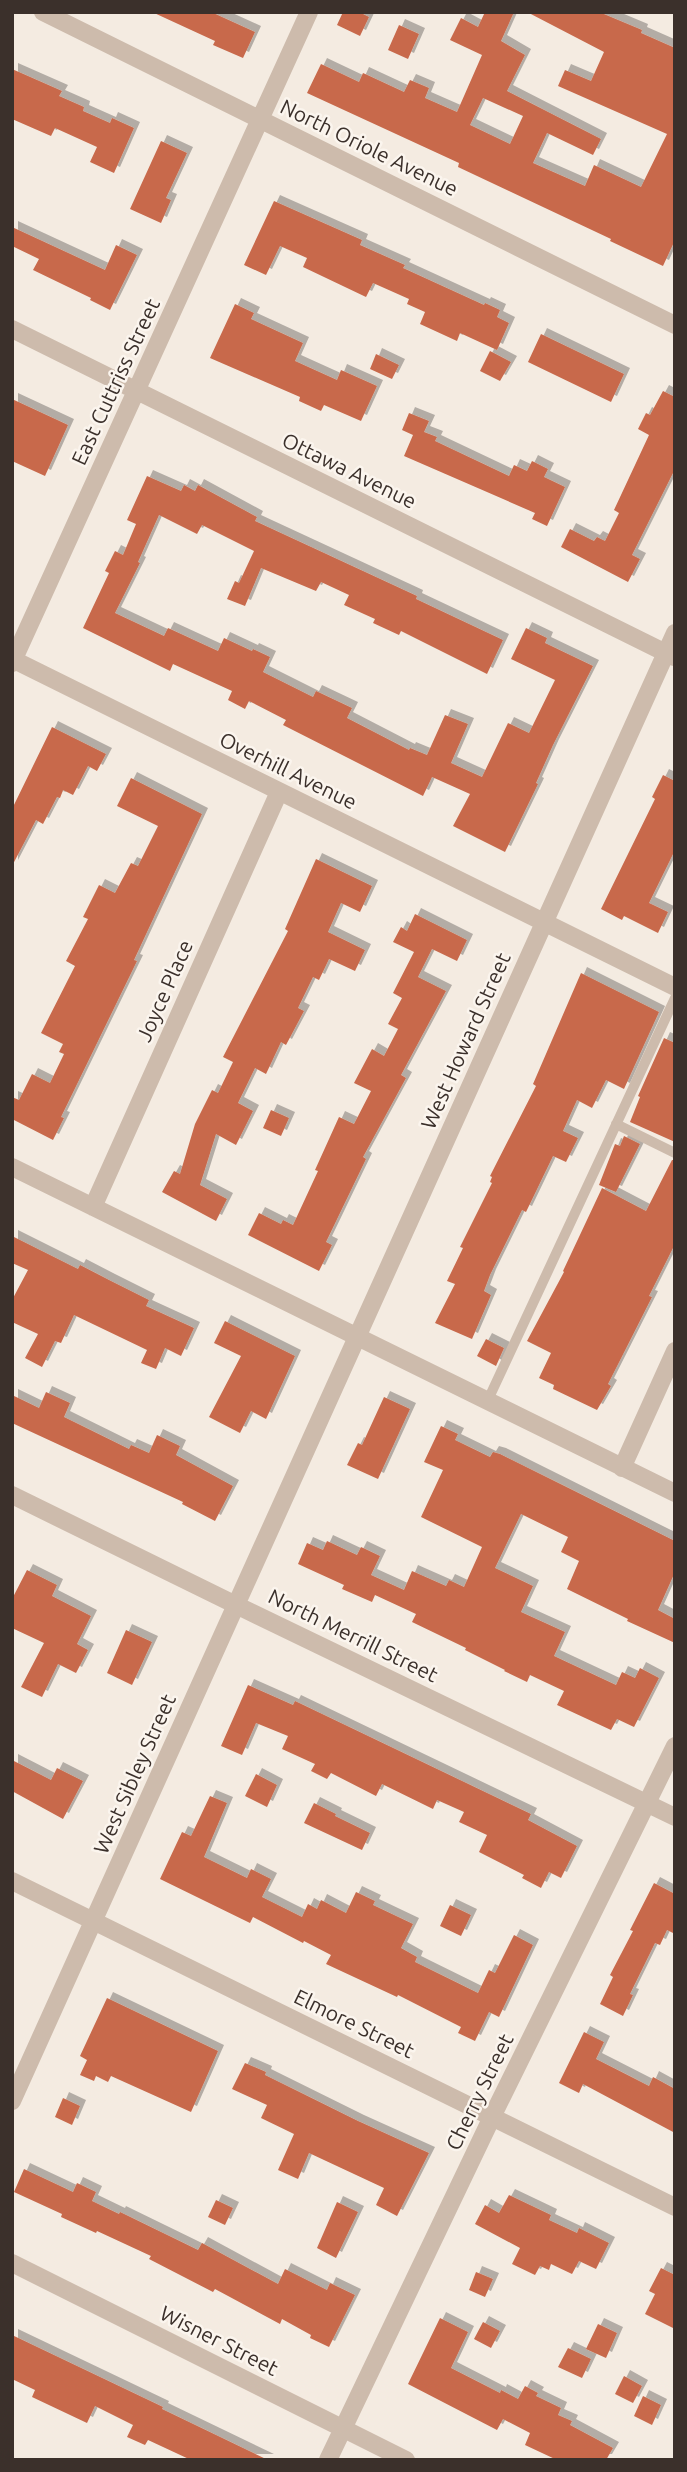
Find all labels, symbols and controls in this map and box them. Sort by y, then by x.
street label: North Oriole Avenue [277,94,462,201]
street label: East Cuttriss Street [66,295,164,469]
street label: Ottawa Avenue [278,427,420,513]
street label: Overhill Avenue [216,726,361,814]
street label: Joyce Place [131,936,197,1045]
street label: West Howard Street [415,949,515,1132]
street label: North Merrill Street [265,1584,442,1687]
street label: West Sibley Street [88,1690,180,1857]
street label: Elmore Street [290,1984,418,2063]
street label: Cherry Street [441,2029,518,2154]
street label: Wisner Street [157,2300,282,2380]

